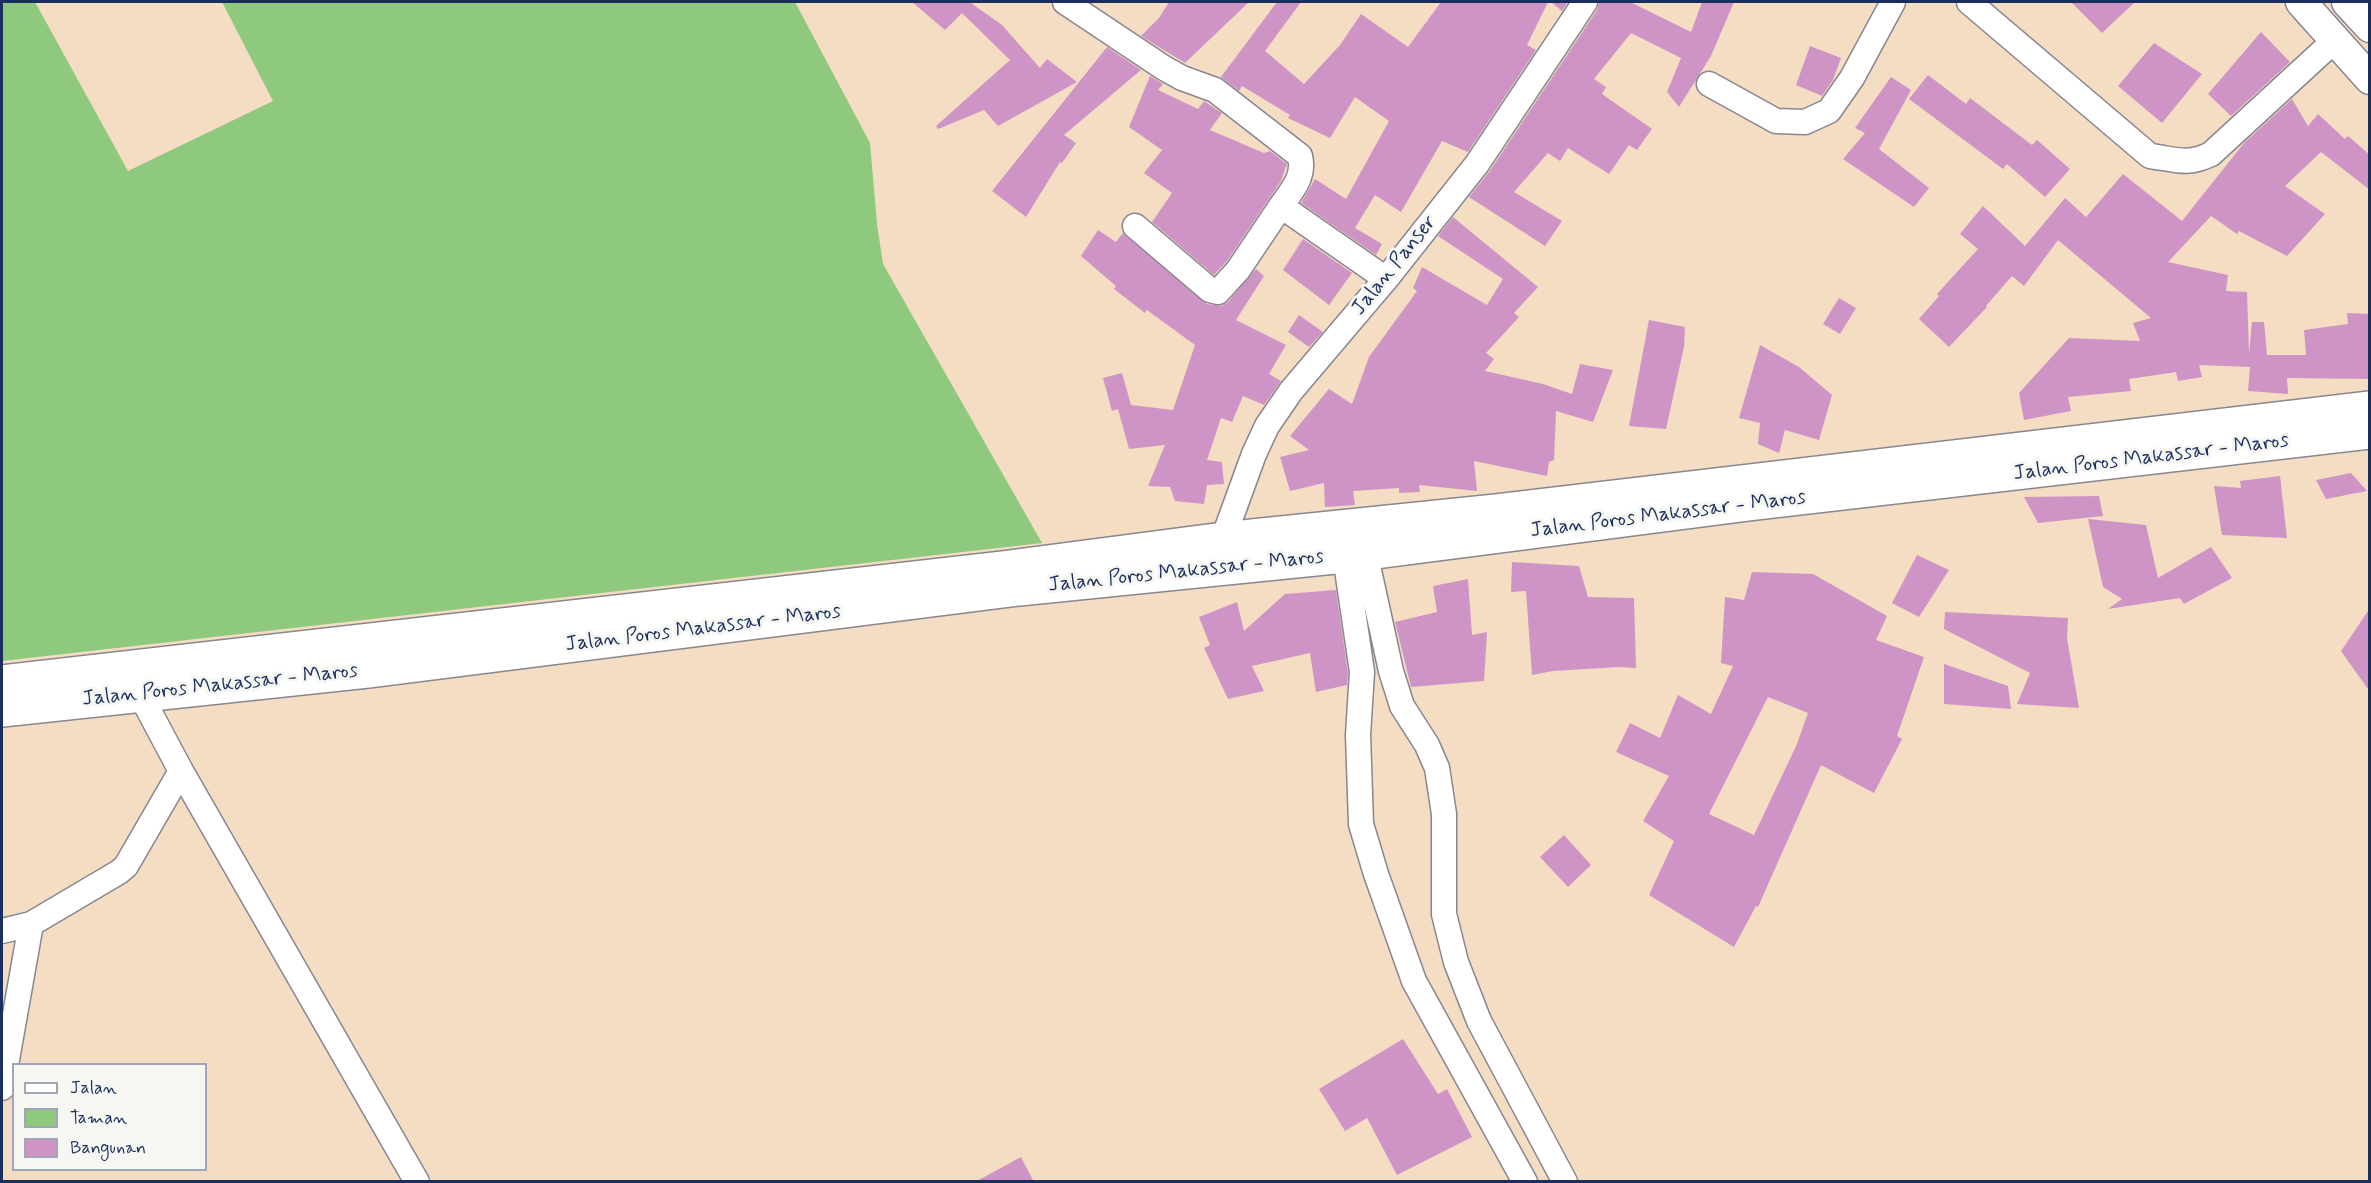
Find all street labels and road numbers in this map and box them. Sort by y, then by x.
street label: Jalan Panser [1347,211,1443,321]
street label: Jalan Poros Makassar - Maros [2012,429,2290,487]
street label: Jalan Poros Makassar - Maros [1529,486,1807,544]
street label: Jalan Poros Makassar - Maros [1047,545,1325,599]
street label: Jalan Poros Makassar - Maros [564,600,842,658]
street label: Jalan Poros Makassar - Maros [81,659,359,713]

